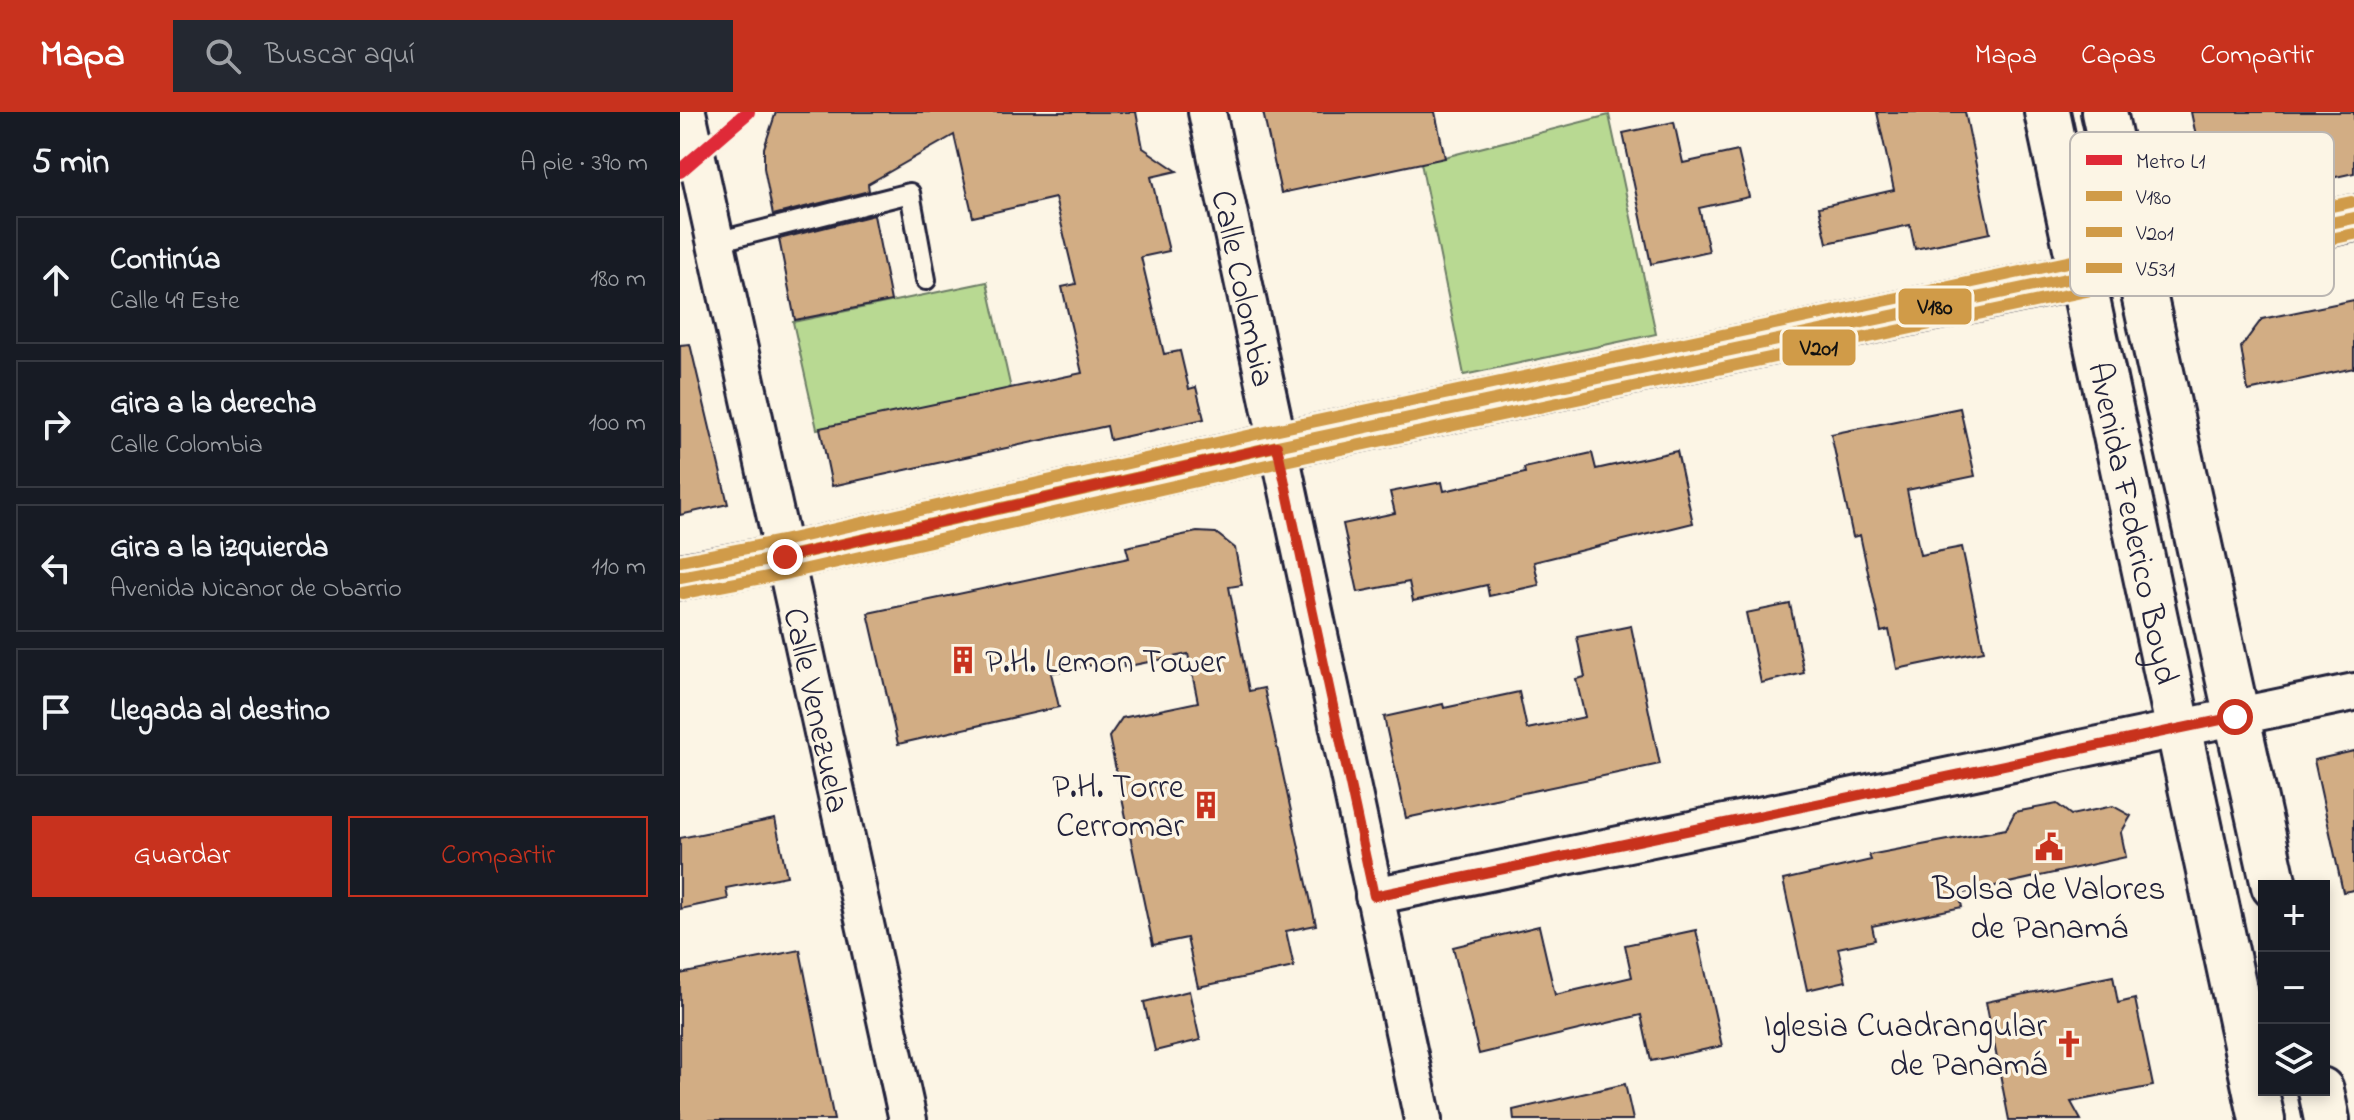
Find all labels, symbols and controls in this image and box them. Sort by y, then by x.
search box [173,20,733,92]
text: Mapa [40,28,125,84]
icon: search [201,34,245,78]
text: Buscar aquí [265,34,415,78]
text: Mapa [1975,36,2037,77]
text: Capas [2081,36,2156,77]
text: Compartir [2200,36,2314,77]
legend [2070,132,2334,296]
text: 5 min [32,139,109,189]
text: A pie · 390 m [520,145,648,183]
text: Metro L1 [2136,147,2206,179]
text: V180 [2135,183,2171,215]
street label: Calle Colombia [1195,186,1286,392]
text: V201 [2135,219,2174,251]
text: Continúa [110,239,220,283]
text: V531 [2135,255,2175,287]
icon: ahead [34,258,78,302]
text: 180 m [590,261,646,299]
text: Calle 49 Este [110,283,240,321]
line badge: V180 [1897,287,1973,326]
text: V180 [1916,293,1953,325]
line badge: V201 [1781,328,1857,367]
text: V201 [1799,334,1838,366]
street label: Avenida Federico Boyd [2072,358,2189,689]
text: Gira a la derecha [110,383,316,427]
icon: right [34,402,78,446]
text: 100 m [589,405,646,443]
text: Calle Colombia [110,427,263,465]
text: Gira a la izquierda [110,527,328,571]
route end [767,539,803,575]
icon: left [34,546,78,590]
text: 110 m [592,549,646,587]
text: Avenida Nicanor de Obarrio [110,571,402,609]
street label: Calle Venezuela [767,604,861,818]
place label: P.H. Lemon Tower [985,639,1226,689]
building icon: P.H. Lemon Tower [948,645,978,675]
icon: arrive [34,690,78,734]
text: Llegada al destino [110,690,330,734]
route start [2217,699,2253,735]
place label: P.H. Torre Cerromar [1052,764,1185,853]
building icon: P.H. Torre Cerromar [1191,790,1221,820]
button: Guardar [32,816,332,897]
button: Compartir [348,816,648,897]
public building icon: Bolsa de Valores de Panamá [2034,832,2064,862]
place label: Bolsa de Valores de Panamá [1931,866,2166,955]
map controls [2258,880,2330,1096]
button: + [2258,880,2330,952]
button: − [2258,952,2330,1024]
place label: Iglesia Cuadrangular de Panamá [1763,1003,2047,1092]
button: layers [2258,1024,2330,1096]
church icon: Iglesia Cuadrangular de Panamá [2054,1029,2084,1059]

